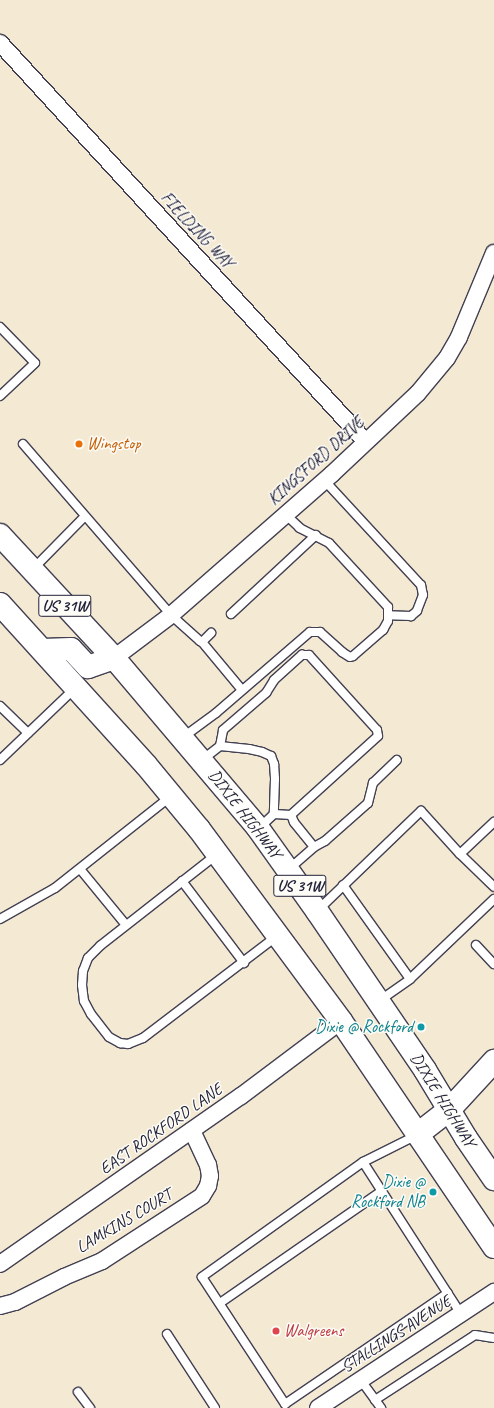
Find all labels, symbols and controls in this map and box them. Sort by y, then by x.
street label: FIELDING WAY [156,187,238,273]
street label: KINGSFORD DRIVE [263,412,369,510]
place label: Wingstop [87,434,140,454]
marker: Wingstop [74,439,84,449]
road number: US 31W [38,592,92,620]
street label: DIXIE HIGHWAY [204,765,286,863]
road number: US 31W [273,872,327,900]
place label: Dixie @ Rockford [315,1017,413,1037]
marker: Dixie @ Rockford [416,1022,426,1032]
street label: DIXIE HIGHWAY [406,1049,480,1151]
street label: EAST ROCKFORD LANE [96,1079,226,1179]
place label: Dixie @ Rockford NB [351,1172,425,1212]
street label: LAMKINS COURT [73,1185,175,1257]
marker: Dixie @ Rockford NB [428,1187,438,1197]
street label: STALLINGS AVENUE [337,1291,455,1377]
place label: Walgreens [284,1321,343,1341]
marker: Walgreens [271,1326,281,1336]

